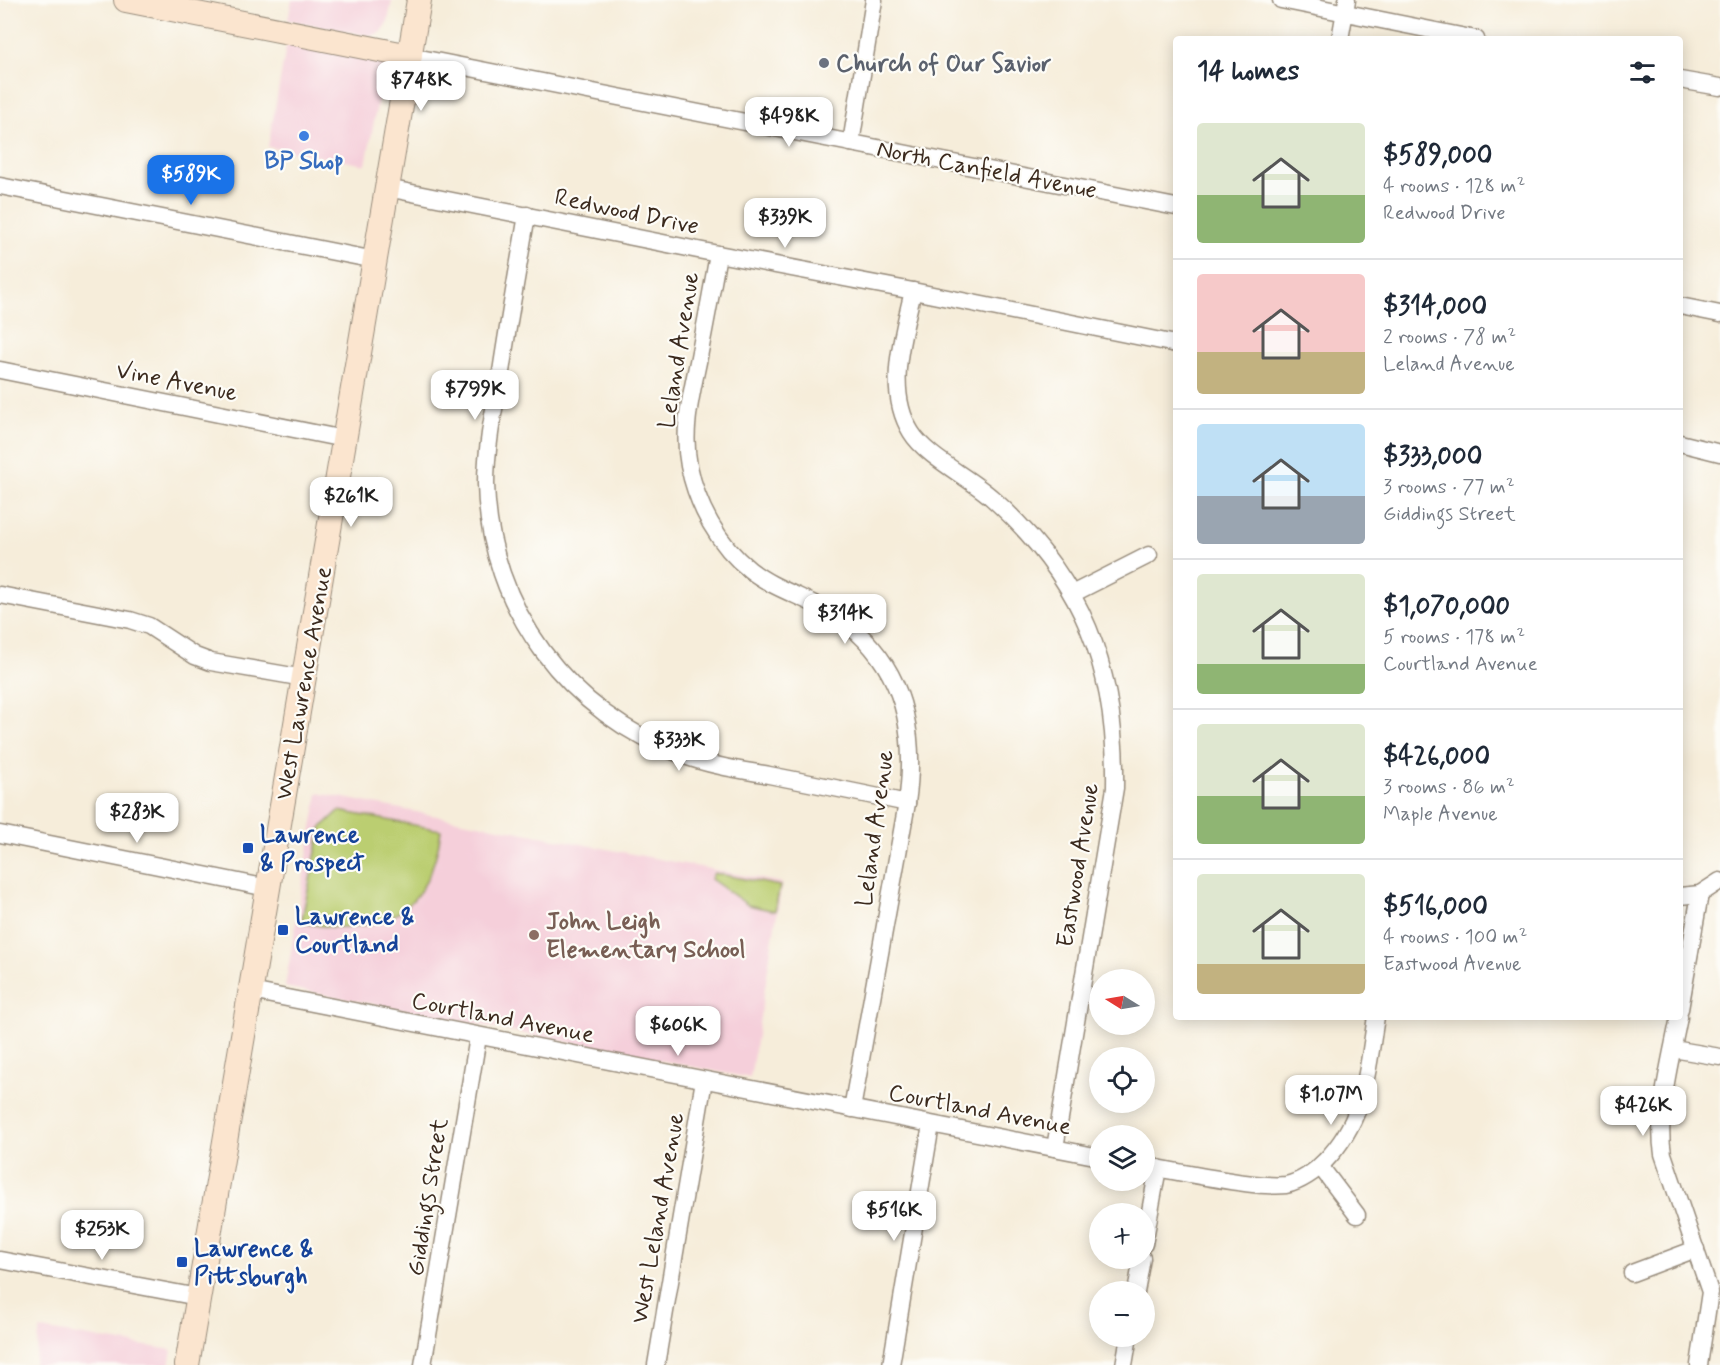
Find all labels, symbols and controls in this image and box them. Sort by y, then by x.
place label: Church of Our Savior [836,49,1051,80]
text: 14 homes [1197,55,1299,89]
marker: Church of Our Savior [817,56,831,70]
icon: filters [1626,56,1659,89]
pin: $748K [379,61,463,112]
text: $748K [391,67,451,94]
pin: $498K [747,97,831,148]
text: $498K [759,103,819,130]
marker: BP Shop [297,129,311,143]
street label: North Canfield Avenue [874,134,1099,207]
text: $589,000 [1383,139,1493,173]
place label: BP Shop [264,146,344,177]
icon: home [1245,147,1317,219]
pin: $589K [149,155,233,206]
text: $589K [161,161,221,188]
text: 4 rooms · 128 m² [1383,173,1525,200]
street label: Redwood Drive [552,182,702,243]
pin: $339K [743,198,827,249]
text: Redwood Drive [1383,200,1505,227]
text: $339K [758,204,812,231]
street label: Leland Avenue [652,270,707,431]
text: $314,000 [1383,290,1487,324]
icon: home [1245,298,1317,370]
text: 2 rooms · 78 m² [1383,324,1516,351]
text: Leland Avenue [1383,351,1515,378]
street label: Vine Avenue [113,356,240,409]
pin: $799K [433,370,517,421]
text: $799K [445,376,505,403]
text: $333,000 [1383,440,1482,474]
icon: home [1245,448,1317,520]
text: 3 rooms · 77 m² [1383,474,1515,501]
pin: $261K [309,477,393,528]
text: $261K [324,483,378,510]
text: Giddings Street [1383,501,1516,528]
street label: West Lawrence Avenue [269,564,340,802]
text: $1,070,000 [1383,590,1510,624]
pin: $314K [803,594,887,645]
icon: home [1245,598,1317,670]
text: $314K [817,600,873,627]
text: 5 rooms · 178 m² [1383,624,1525,651]
text: Courtland Avenue [1383,651,1538,678]
pin: $333K [637,721,721,772]
text: $333K [653,727,705,754]
text: $426,000 [1383,740,1490,774]
street label: Leland Avenue [849,748,902,909]
icon: home [1245,748,1317,820]
text: 3 rooms · 86 m² [1383,774,1515,801]
street label: Eastwood Avenue [1050,781,1107,950]
pin: $283K [95,793,179,844]
text: $283K [110,799,164,826]
text: Maple Avenue [1383,801,1498,828]
place label: Lawrence & Prospect [260,820,365,879]
marker: Lawrence & Prospect [241,841,255,855]
text: $516,000 [1383,890,1488,924]
icon: home [1245,898,1317,970]
place label: Lawrence & Courtland [295,902,415,961]
place label: John Leigh Elementary School [546,907,746,966]
marker: Lawrence & Courtland [276,923,290,937]
text: 4 rooms · 100 m² [1383,924,1527,951]
marker: John Leigh Elementary School [527,928,541,942]
text: Eastwood Avenue [1383,951,1521,978]
north arrow [1089,969,1155,1035]
map controls [1089,969,1155,1347]
street label: Courtland Avenue [409,986,597,1051]
pin: $606K [636,1006,720,1057]
text: $606K [650,1012,706,1039]
button: locate [1089,1047,1155,1113]
pin: $1.07M [1282,1075,1380,1126]
street label: Courtland Avenue [886,1078,1074,1143]
text: $1.07M [1299,1081,1363,1108]
pin: $426K [1601,1086,1685,1137]
text: $426K [1614,1092,1672,1119]
street label: West Leland Avenue [625,1110,692,1326]
street label: Giddings Street [401,1116,459,1279]
button: layers [1089,1125,1155,1191]
pin: $516K [852,1191,936,1242]
text: $516K [866,1197,922,1224]
button: + [1089,1203,1155,1269]
pin: $253K [60,1210,144,1261]
text: $253K [75,1216,129,1243]
place label: Lawrence & Pittsburgh [194,1234,314,1294]
marker: Lawrence & Pittsburgh [175,1255,189,1269]
button: − [1089,1281,1155,1347]

